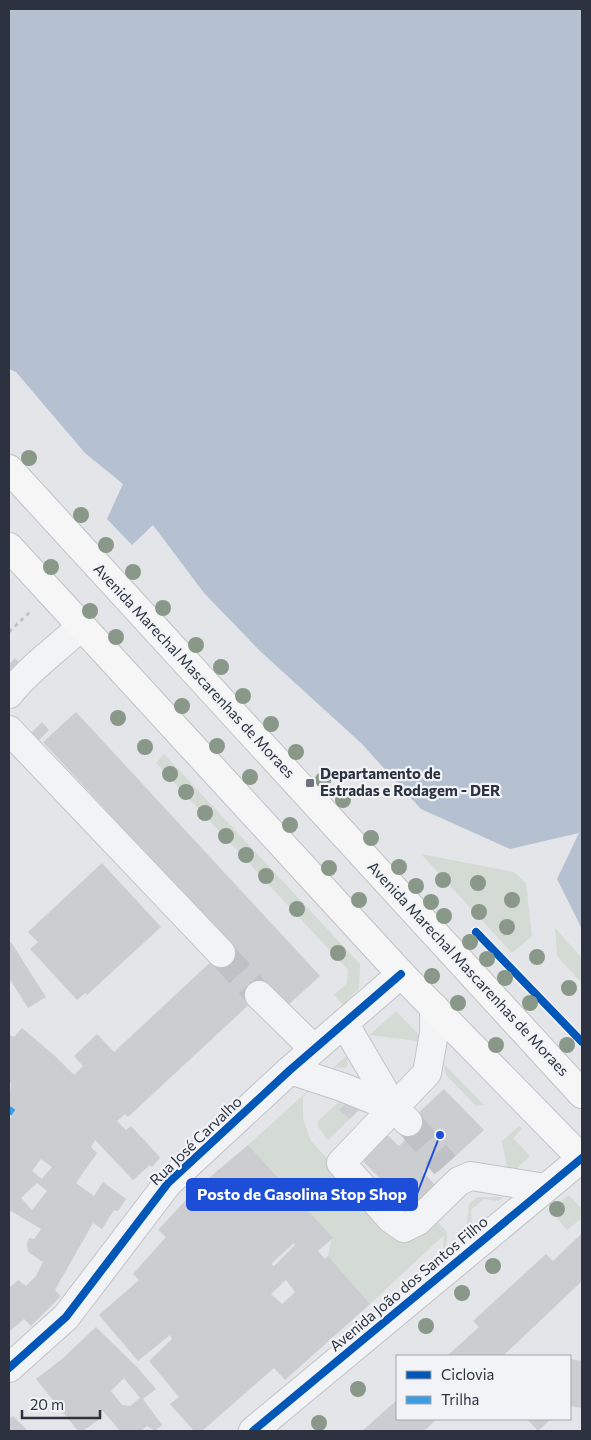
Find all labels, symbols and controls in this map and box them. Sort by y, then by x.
street label: Avenida Marechal Mascarenhas de Moraes [90,559,299,781]
place label: Departamento de Estradas e Rodagem - DER [320,764,501,799]
marker: Departamento de Estradas e Rodagem - DER [304,777,316,789]
street label: Avenida Marechal Mascarenhas de Moraes [364,857,573,1079]
street label: Rua José Carvalho [146,1092,245,1189]
callout: Posto de Gasolina Stop Shop [187,1179,417,1210]
text: Posto de Gasolina Stop Shop [197,1184,407,1203]
street label: Avenida João dos Santos Filho [326,1212,491,1355]
legend [396,1355,571,1420]
text: Ciclovia [441,1365,494,1383]
scale bar [22,1388,100,1420]
text: Trilha [441,1390,479,1408]
text: 20 m [30,1395,64,1413]

